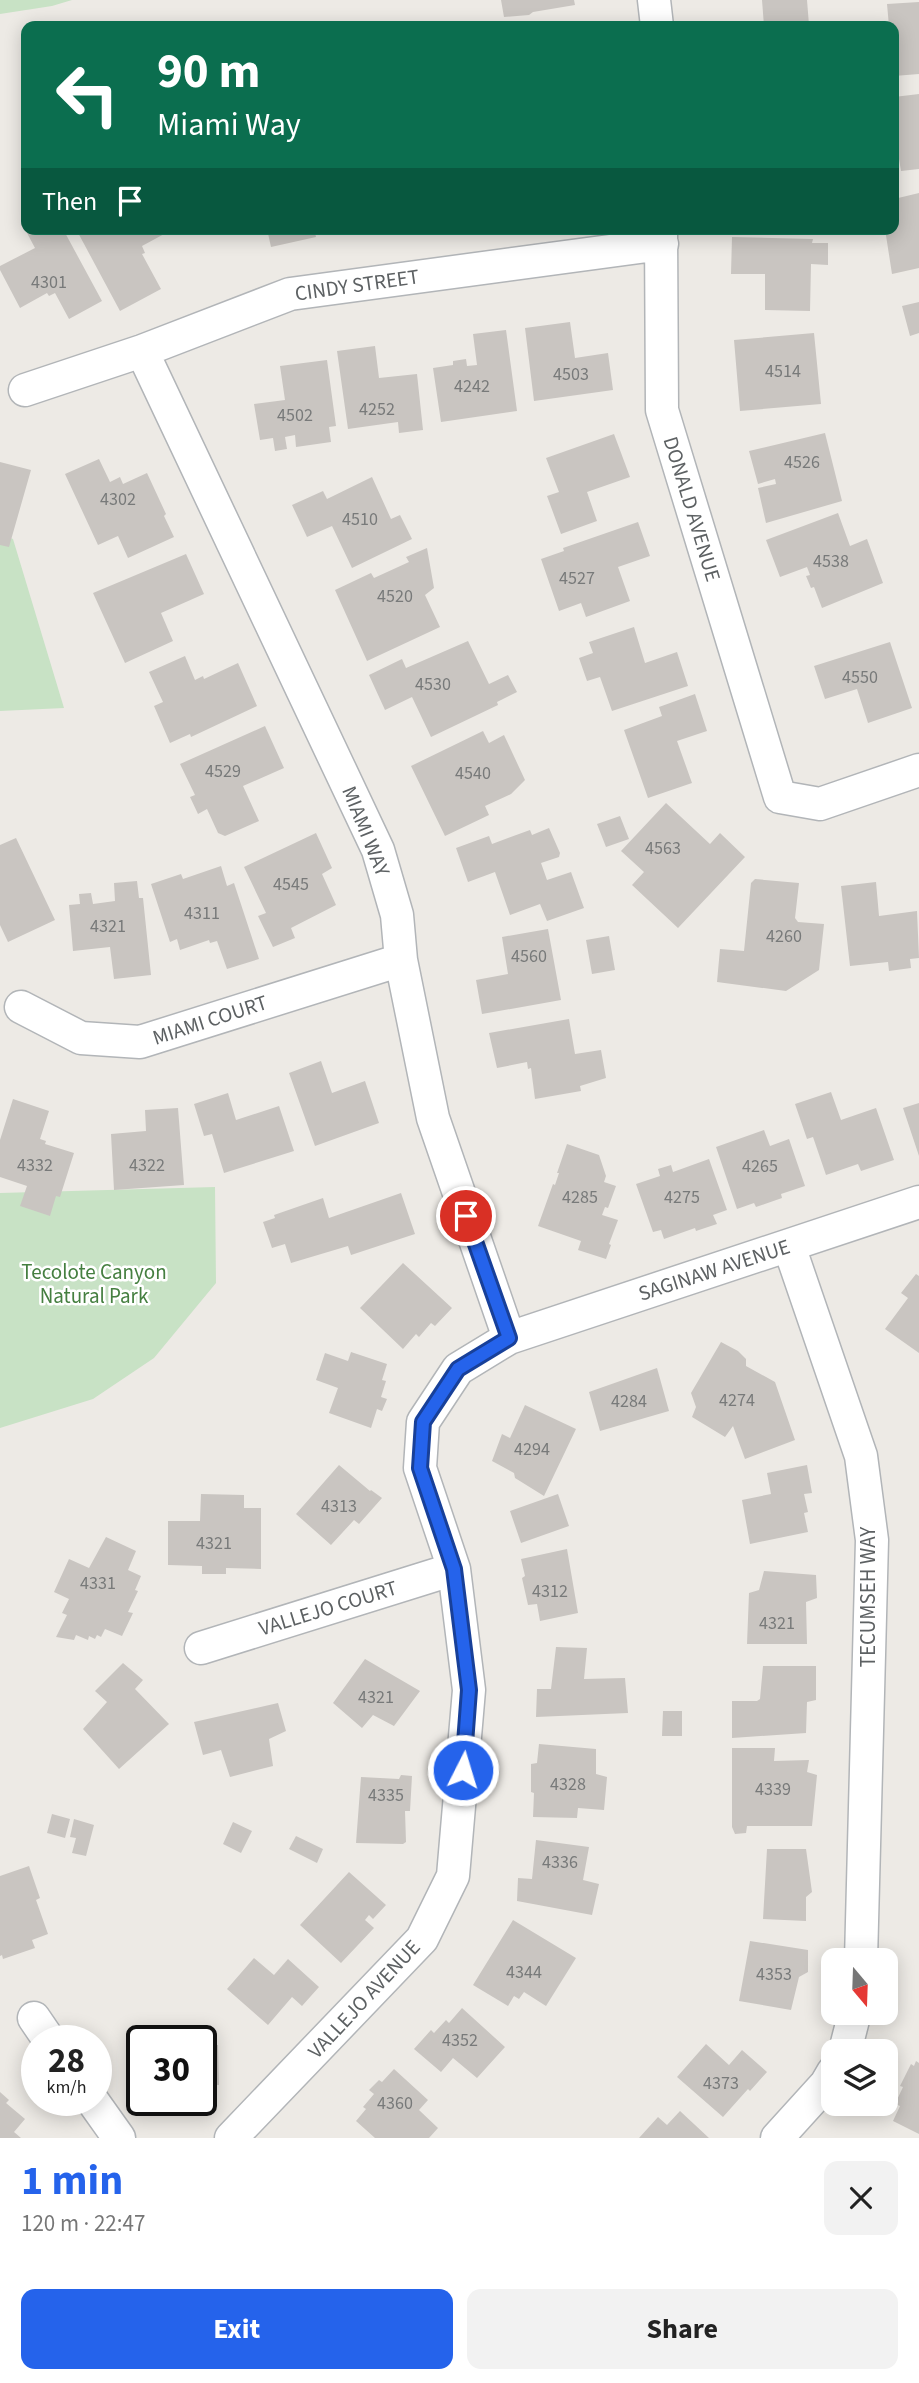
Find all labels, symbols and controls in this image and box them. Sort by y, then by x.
text: 90 m [157,37,261,107]
icon: left [42,49,133,140]
text: Miami Way [157,102,301,148]
icon: arrive [111,182,149,220]
text: Then [42,183,97,220]
street label: CINDY STREET [293,261,421,309]
house number: 4301 [31,270,67,295]
house number: 4514 [765,359,801,384]
house number: 4503 [553,362,589,387]
house number: 4242 [454,374,490,399]
house number: 4252 [359,397,395,422]
house number: 4502 [277,403,313,428]
street label: DONALD AVENUE [656,433,728,585]
house number: 4526 [784,450,820,475]
house number: 4302 [100,487,136,512]
house number: 4510 [342,507,378,532]
house number: 4538 [813,549,849,574]
house number: 4527 [559,566,595,591]
house number: 4520 [377,584,413,609]
house number: 4550 [842,665,878,690]
house number: 4530 [415,672,451,697]
house number: 4529 [205,759,241,784]
house number: 4540 [455,761,491,786]
street label: MIAMI WAY [334,781,398,881]
house number: 4563 [645,836,681,861]
house number: 4545 [273,872,309,897]
house number: 4311 [184,901,220,926]
house number: 4321 [90,914,126,939]
house number: 4260 [766,924,802,949]
house number: 4560 [511,944,547,969]
street label: MIAMI COURT [149,987,271,1053]
house number: 4332 [17,1153,53,1178]
house number: 4322 [129,1153,165,1178]
house number: 4265 [742,1154,778,1179]
house number: 4285 [562,1185,598,1210]
house number: 4275 [664,1185,700,1210]
pin [436,1186,496,1246]
icon: arrive [447,1197,485,1235]
street label: SAGINAW AVENUE [634,1231,794,1309]
park label: Tecolote Canyon Natural Park [21,1257,167,1311]
house number: 4274 [719,1388,755,1413]
house number: 4284 [611,1389,647,1414]
house number: 4294 [514,1437,550,1462]
house number: 4313 [321,1494,357,1519]
street label: TECUMSEH WAY [853,1526,883,1667]
house number: 4321 [196,1531,232,1556]
house number: 4331 [80,1571,116,1596]
street label: VALLEJO COURT [255,1573,401,1643]
house number: 4312 [532,1579,568,1604]
house number: 4321 [759,1611,795,1636]
house number: 4321 [358,1685,394,1710]
position arrow [426,1733,500,1807]
house number: 4328 [550,1772,586,1797]
house number: 4339 [755,1777,791,1802]
house number: 4335 [368,1783,404,1808]
house number: 4336 [542,1850,578,1875]
street label: VALLEJO AVENUE [301,1933,427,2065]
north arrow [821,1948,898,2025]
map controls [821,1948,898,2116]
house number: 4344 [506,1960,542,1985]
house number: 4353 [756,1962,792,1987]
speed limit sign: 30 [126,2025,217,2116]
house number: 4352 [442,2028,478,2053]
text: 28 [48,2036,85,2086]
button: layers [821,2039,898,2116]
house number: 4373 [703,2071,739,2096]
text: km/h [47,2075,86,2100]
house number: 4360 [377,2091,413,2116]
text: 1 min [21,2151,123,2211]
button: close [824,2161,898,2235]
text: 120 m · 22:47 [21,2207,145,2240]
button: Exit [21,2289,453,2369]
button: Share [467,2289,898,2369]

